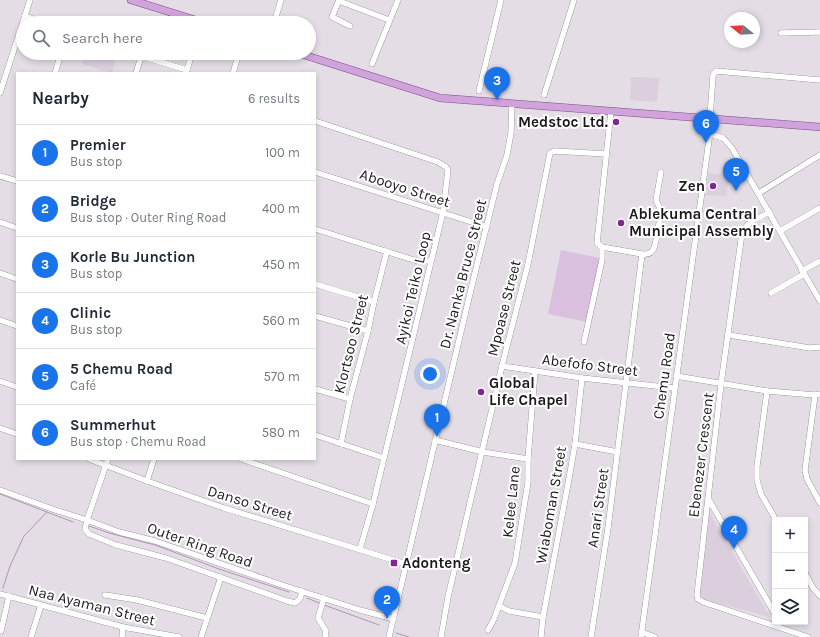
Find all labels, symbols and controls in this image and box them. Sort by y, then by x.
north arrow [724,12,760,48]
search box [16,16,316,60]
icon: search [30,27,52,49]
text: Search here [62,29,143,47]
pin: 3 [484,67,510,100]
text: Nearby [32,88,89,108]
text: 6 results [248,91,300,106]
pin: 6 [693,110,719,143]
place label: Medstoc Ltd. [518,113,608,131]
marker: Medstoc Ltd. [611,117,621,127]
text: Premier [70,136,126,154]
text: 1 [43,145,47,160]
text: 100 m [265,145,300,160]
text: Bus stop [70,154,122,169]
pin: 5 [723,158,749,191]
street label: Abooyo Street [358,165,453,211]
place label: Zen [678,177,705,195]
marker: Zen [708,181,718,191]
text: Bridge [70,192,116,210]
street label: Dr. Nanka Bruce Street [436,197,490,351]
text: 2 [41,201,49,216]
text: 400 m [262,201,300,216]
place label: Ablekuma Central Municipal Assembly [629,205,774,240]
text: Bus stop · Outer Ring Road [70,210,226,225]
marker: Ablekuma Central Municipal Assembly [616,218,626,228]
street label: Ayikoi Teiko Loop [391,230,435,346]
text: Korle Bu Junction [70,248,195,266]
text: 3 [41,257,49,272]
text: 450 m [262,257,300,272]
street label: Mpoase Street [483,258,525,358]
text: Bus stop [70,266,122,281]
street label: Klortsoo Street [330,292,372,395]
text: Clinic [70,304,111,322]
text: 4 [41,313,49,328]
text: 560 m [262,313,300,328]
text: Bus stop [70,322,122,337]
street label: Chemu Road [649,332,679,420]
street label: Abefofo Street [541,350,639,380]
text: 5 Chemu Road [70,360,173,378]
your location [420,364,440,384]
text: 5 [41,369,49,384]
text: 570 m [264,369,300,384]
place label: Global Life Chapel [489,374,568,409]
text: Café [70,378,96,393]
marker: Global Life Chapel [476,387,486,397]
street label: Ebenezer Crescent [684,391,718,519]
pin: 1 [424,404,450,437]
text: Summerhut [70,416,156,434]
text: 6 [41,425,49,440]
text: 580 m [262,425,300,440]
text: Bus stop · Chemu Road [70,434,206,449]
street label: Wiaboman Street [532,444,570,565]
street label: Kelee Lane [498,465,524,539]
street label: Anari Street [583,467,613,549]
street label: Danso Street [205,482,295,525]
pin: 4 [721,516,747,549]
map controls [772,517,808,625]
button: + [772,517,808,553]
street label: Outer Ring Road [145,519,255,571]
button: − [772,553,808,589]
place label: Adonteng [402,554,471,572]
marker: Adonteng [389,558,399,568]
street label: Naa Ayaman Street [27,581,158,630]
pin: 2 [374,586,400,619]
button: layers [772,589,808,625]

